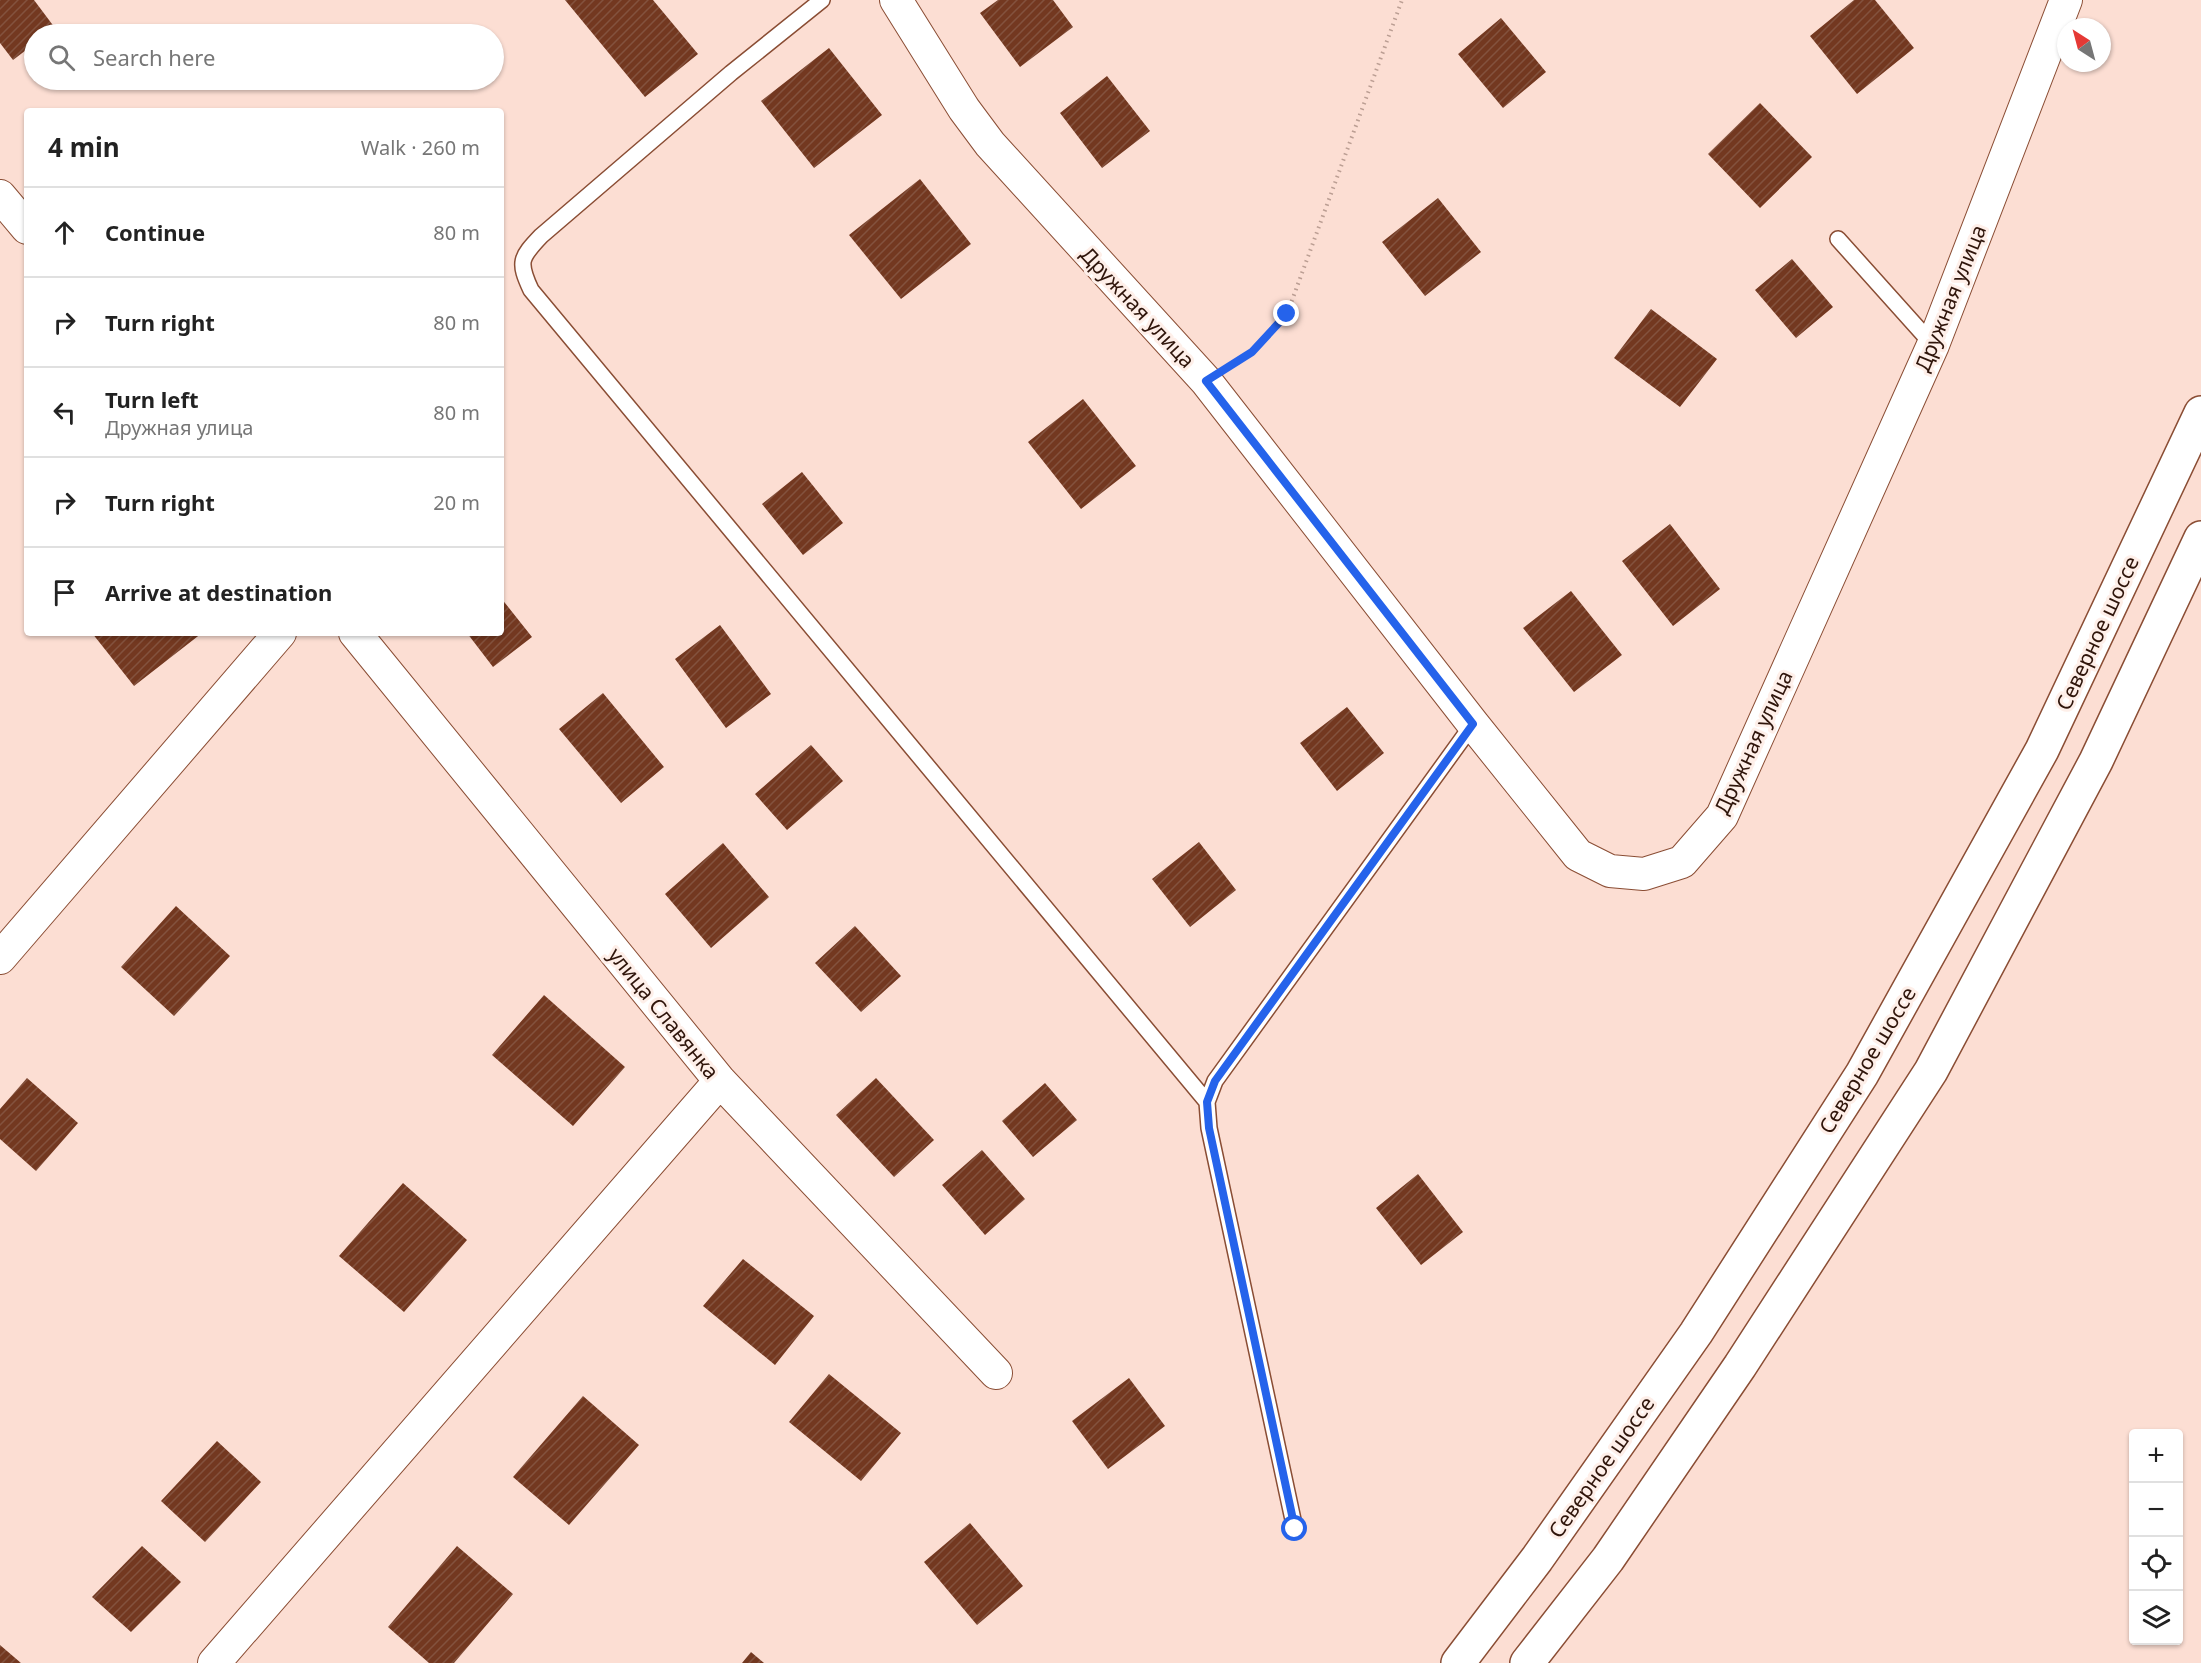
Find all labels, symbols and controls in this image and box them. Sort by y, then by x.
north arrow [2057,18,2111,72]
search box [24,24,504,90]
icon: search [45,41,78,74]
text: Search here [93,42,215,72]
text: 4 min [48,129,120,165]
text: Walk · 260 m [361,134,480,161]
icon: ahead [48,216,81,249]
text: Continue [105,217,205,247]
text: 80 m [433,219,480,246]
street label: Дружная улица [1908,221,1992,375]
street label: Дружная улица [1075,240,1201,374]
route end [1273,300,1299,326]
icon: right [48,306,81,339]
text: Turn right [105,307,215,337]
text: 80 m [433,309,480,336]
text: Turn left [105,384,199,414]
icon: left [48,396,81,429]
text: 80 m [433,399,480,426]
text: Дружная улица [105,414,253,441]
icon: right [48,486,81,519]
text: Turn right [105,487,215,517]
text: 20 m [433,489,480,516]
street label: Северное шоссе [2049,552,2145,714]
icon: arrive [48,576,81,609]
text: Arrive at destination [105,577,332,607]
street label: Дружная улица [1707,665,1799,819]
street label: улица Славянка [602,941,726,1085]
street label: Северное шоссе [1812,981,1922,1139]
street label: Северное шоссе [1542,1391,1660,1543]
map controls [2129,1429,2183,1645]
button: + [2129,1429,2183,1483]
button: − [2129,1483,2183,1537]
route start [1281,1515,1307,1541]
button: locate [2129,1537,2183,1591]
button: layers [2129,1591,2183,1645]

